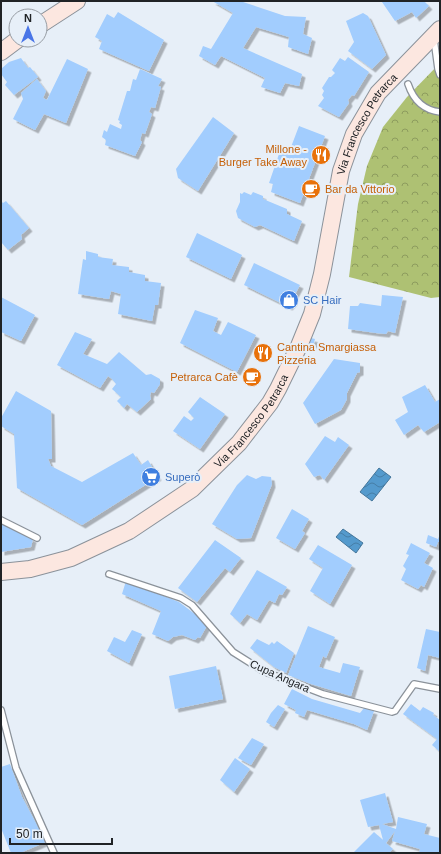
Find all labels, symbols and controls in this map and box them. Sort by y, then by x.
north arrow [8,8,48,48]
text: N [24,12,32,24]
street label: Via Francesco Petrarca [334,71,400,176]
place label: Millone - Burger Take Away [219,143,307,168]
restaurant icon: Millone - Burger Take Away [310,144,332,166]
cafe icon: Bar da Vittorio [300,178,322,200]
place label: Bar da Vittorio [325,183,395,195]
shop icon: SC Hair [278,289,300,311]
place label: SC Hair [303,294,342,306]
place label: Cantina Smargiassa Pizzeria [277,341,377,366]
restaurant icon: Cantina Smargiassa Pizzeria [252,342,274,364]
cafe icon: Petrarca Cafè [241,366,263,388]
place label: Petrarca Cafè [170,371,238,383]
street label: Via Francesco Petrarca [212,372,291,470]
supermarket icon: Superò [140,466,162,488]
place label: Superò [165,471,200,483]
street label: Cupa Angara [248,657,313,695]
scale bar [10,820,112,846]
text: 50 m [16,827,43,841]

